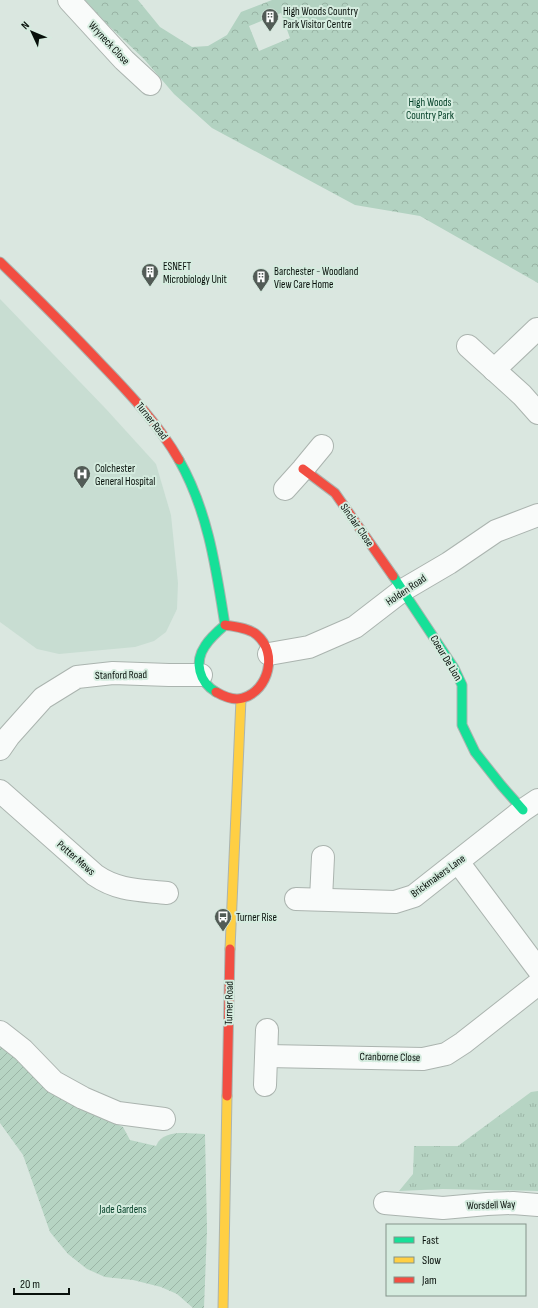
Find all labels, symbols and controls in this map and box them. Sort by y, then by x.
place label: High Woods Country Park Visitor Centre [283,5,359,31]
building icon: High Woods Country Park Visitor Centre [260,7,280,32]
north arrow [12,12,52,52]
text: N [18,19,32,32]
street label: Wryneck Close [86,19,132,67]
park label: High Woods Country Park [406,96,455,122]
place label: ESNEFT Microbiology Unit [163,260,228,286]
building icon: ESNEFT Microbiology Unit [140,262,160,287]
place label: Barchester - Woodland View Care Home [274,265,359,291]
building icon: Barchester - Woodland View Care Home [251,267,271,292]
street label: Turner Road [133,400,171,443]
place label: Colchester General Hospital [95,462,155,488]
hospital icon: Colchester General Hospital [72,464,92,489]
street label: Sinclair Close [338,501,376,549]
street label: Holden Road [383,572,429,608]
street label: Coeur De Lion [427,633,465,683]
street label: Stanford Road [95,668,148,682]
street label: Potter Mews [54,838,98,878]
street label: Brickmakers Lane [408,852,468,900]
bus stop icon: Turner Rise [213,907,233,932]
place label: Turner Rise [236,911,277,924]
street label: Turner Road [222,981,236,1025]
street label: Cranborne Close [360,1050,420,1064]
street label: Worsdell Way [466,1198,516,1212]
park label: Jade Gardens [98,1203,147,1216]
legend [386,1224,526,1296]
text: Fast [422,1233,439,1248]
text: Slow [422,1253,441,1268]
scale bar [14,1270,69,1296]
text: Jam [421,1273,437,1288]
text: 20 m [20,1277,40,1292]

